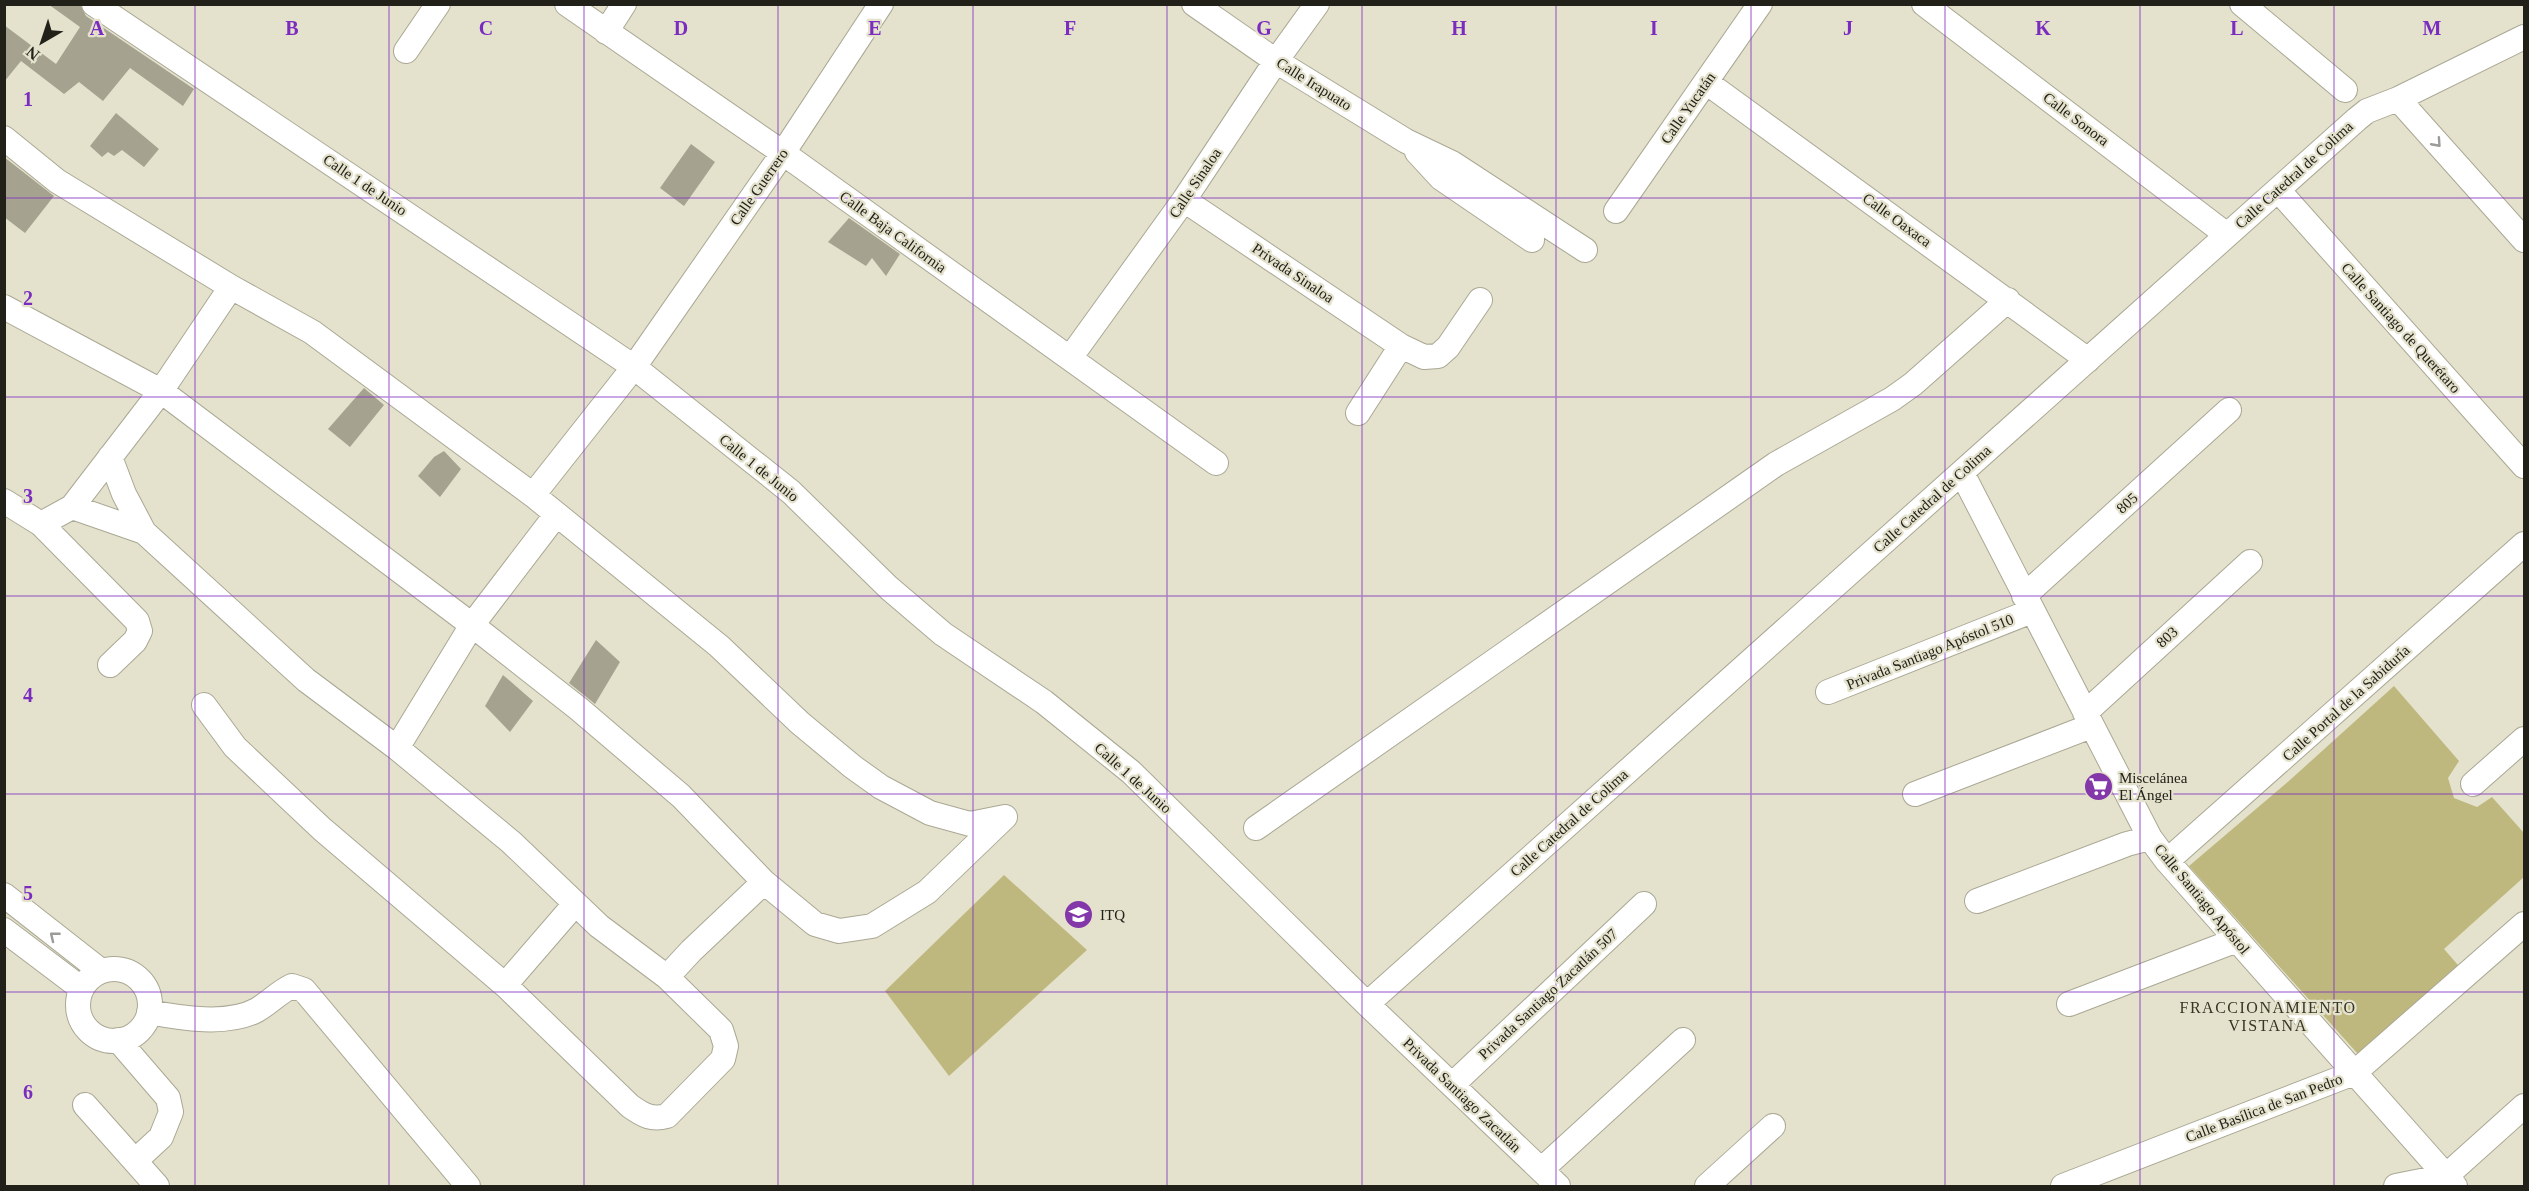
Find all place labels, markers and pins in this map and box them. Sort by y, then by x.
place label: Miscelánea El Ángel [2119,770,2188,803]
supermarket icon: Miscelánea El Ángel [2082,771,2114,803]
school or university icon: ITQ [1063,899,1095,931]
place label: ITQ [1100,907,1125,923]

